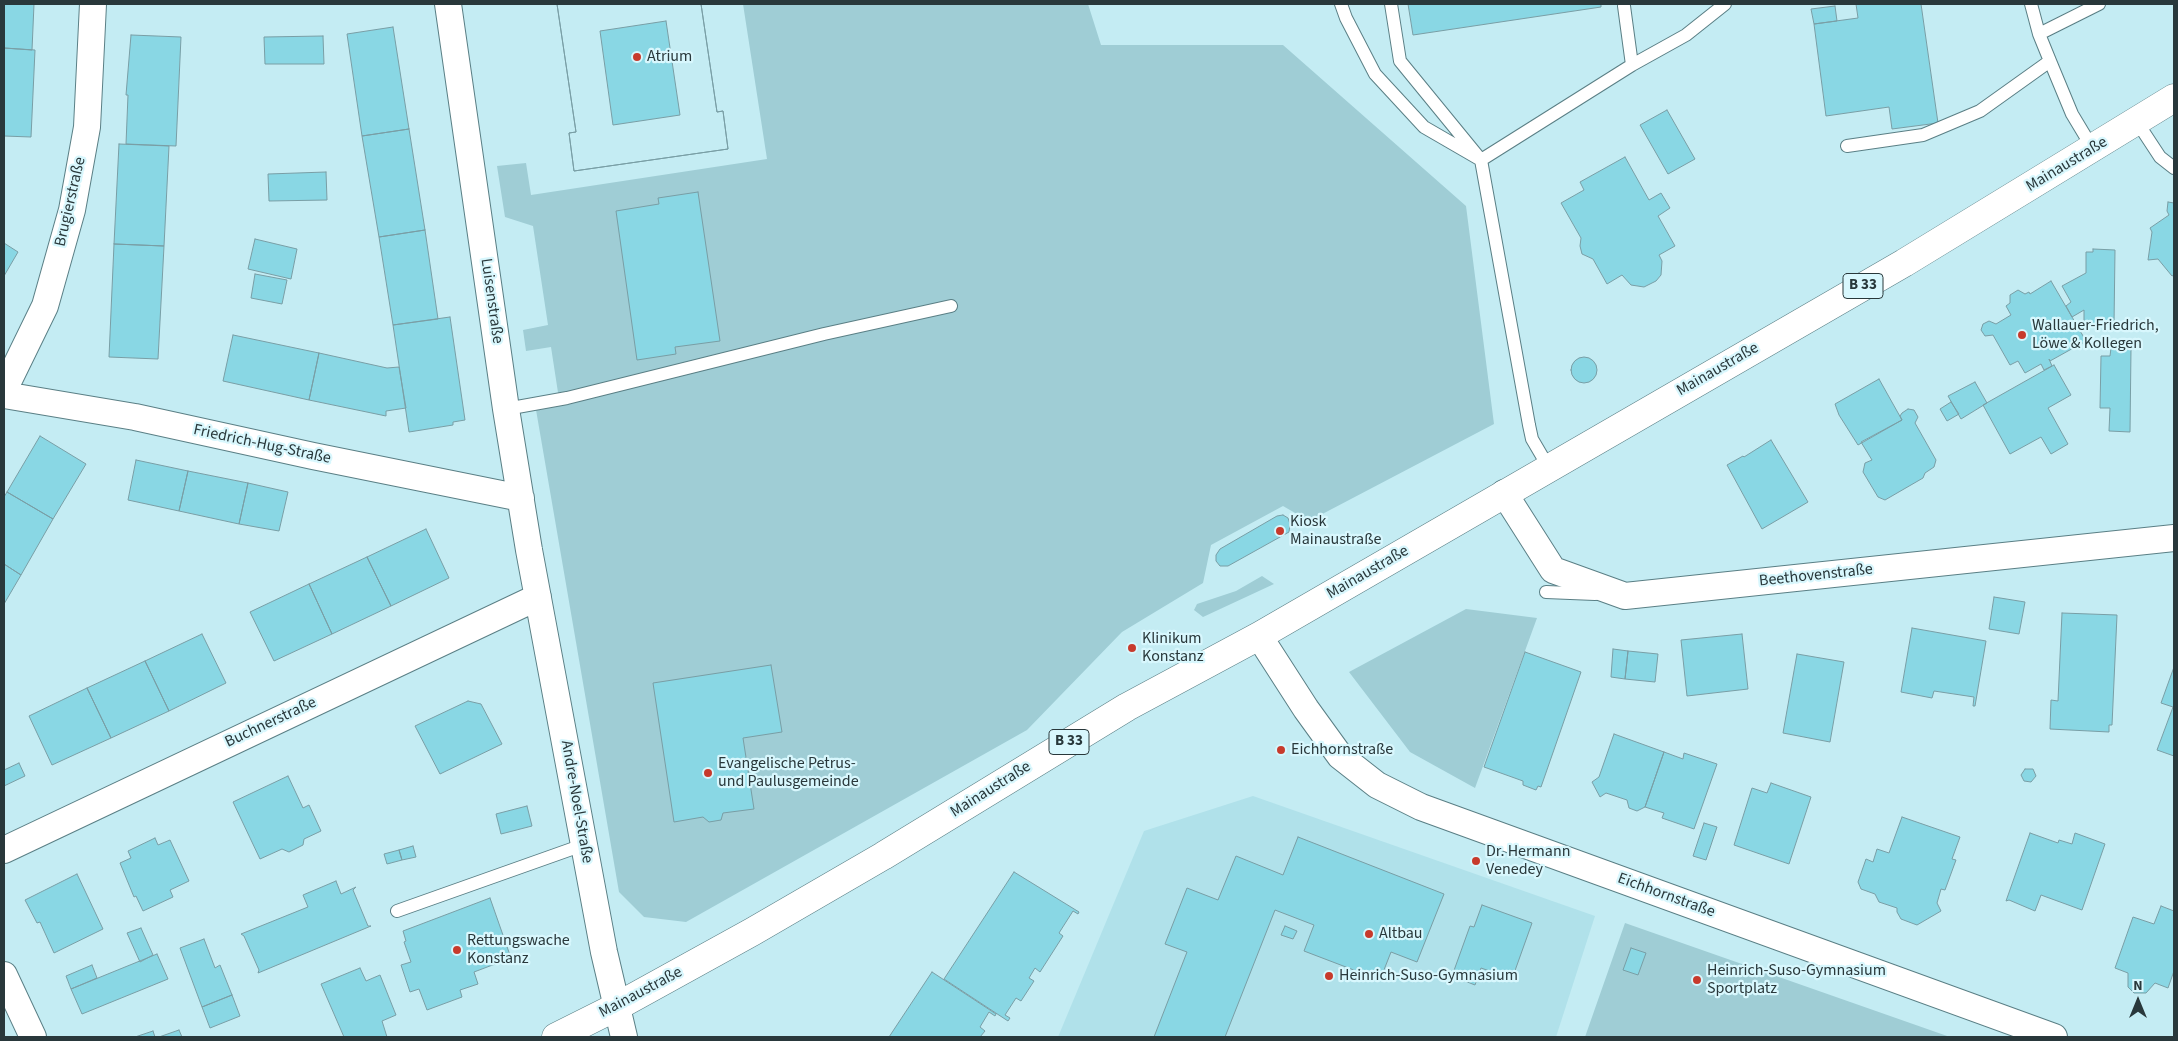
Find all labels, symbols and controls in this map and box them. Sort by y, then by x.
place label: Atrium [647,47,692,67]
marker: Atrium [631,51,643,63]
street label: Mainaustraße [2023,133,2111,197]
street label: Brugierstraße [51,155,91,249]
street label: Luisenstraße [476,257,506,345]
road number: B 33 [1843,274,1883,298]
place label: Wallauer-Friedrich, Löwe & Kollegen [2032,316,2159,354]
marker: Wallauer-Friedrich, Löwe & Kollegen [2016,329,2028,341]
street label: Mainaustraße [1674,339,1762,401]
street label: Friedrich-Hug-Straße [191,421,333,469]
place label: Kiosk Mainaustraße [1290,512,1381,550]
marker: Kiosk Mainaustraße [1274,525,1286,537]
street label: Mainaustraße [1324,542,1412,604]
street label: Beethovenstraße [1758,560,1874,592]
place label: Klinikum Konstanz [1142,629,1204,667]
marker: Klinikum Konstanz [1126,642,1138,654]
street label: Buchnerstraße [222,693,320,753]
road number: B 33 [1049,730,1089,754]
street label: Andre-Noel-Straße [556,739,596,865]
place label: Eichhornstraße [1291,740,1393,760]
marker: Eichhornstraße [1275,744,1287,756]
place label: Evangelische Petrus- und Paulusgemeinde [718,754,859,792]
street label: Mainaustraße [947,758,1035,822]
marker: Evangelische Petrus- und Paulusgemeinde [702,767,714,779]
place label: Dr. Hermann Venedey [1486,842,1570,880]
marker: Dr. Hermann Venedey [1470,855,1482,867]
street label: Eichhornstraße [1615,869,1717,923]
place label: Altbau [1379,924,1423,944]
marker: Altbau [1363,928,1375,940]
place label: Rettungswache Konstanz [467,931,570,969]
marker: Rettungswache Konstanz [451,944,463,956]
place label: Heinrich-Suso-Gymnasium Sportplatz [1707,961,1886,999]
street label: Mainaustraße [596,963,686,1023]
place label: Heinrich-Suso-Gymnasium [1339,966,1518,986]
marker: Heinrich-Suso-Gymnasium [1323,970,1335,982]
marker: Heinrich-Suso-Gymnasium Sportplatz [1691,974,1703,986]
north arrow [2113,976,2163,1026]
text: N [2133,976,2143,996]

